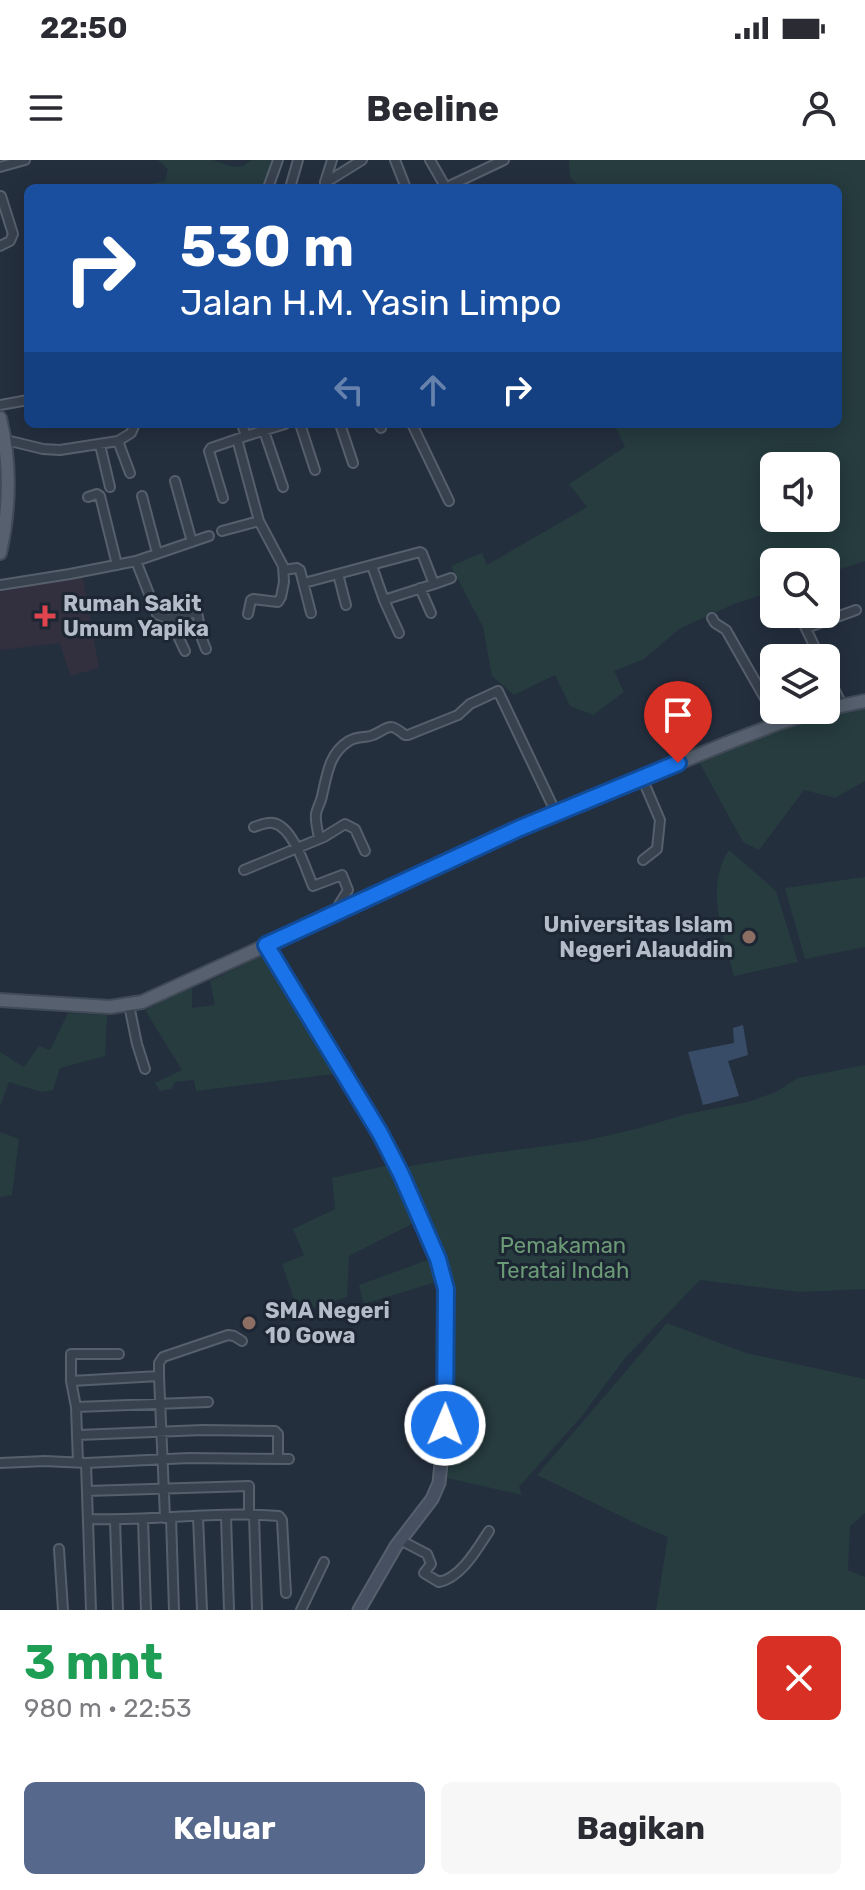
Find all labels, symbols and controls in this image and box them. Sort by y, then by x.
text: 22:50 [40,10,128,46]
icon: menu [24,86,68,130]
icon: person [797,86,841,130]
text: Beeline [366,87,499,130]
text: 530 m [180,214,354,280]
icon: right [48,216,152,320]
text: Jalan H.M. Yasin Limpo [180,281,562,324]
icon: left [327,368,371,412]
icon: ahead [411,368,455,412]
icon: right [495,368,539,412]
map controls [760,452,840,724]
button: sound [760,452,840,532]
button: search [760,548,840,628]
place label: Rumah Sakit Umum Yapika [63,590,209,642]
marker: Rumah Sakit Umum Yapika [34,605,56,627]
button: layers [760,644,840,724]
pin [644,681,712,763]
icon: arrive [656,693,700,737]
place label: Universitas Islam Negeri Alauddin [544,911,733,963]
marker: Universitas Islam Negeri Alauddin [740,928,758,946]
park label: Pemakaman Teratai Indah [497,1232,629,1284]
place label: SMA Negeri 10 Gowa [265,1297,390,1349]
marker: SMA Negeri 10 Gowa [240,1314,258,1332]
position arrow [403,1383,487,1467]
text: 3 mnt [24,1634,163,1691]
button: close [757,1636,841,1720]
text: 980 m · 22:53 [24,1693,192,1724]
button: Keluar [24,1782,425,1874]
button: Bagikan [441,1782,841,1874]

